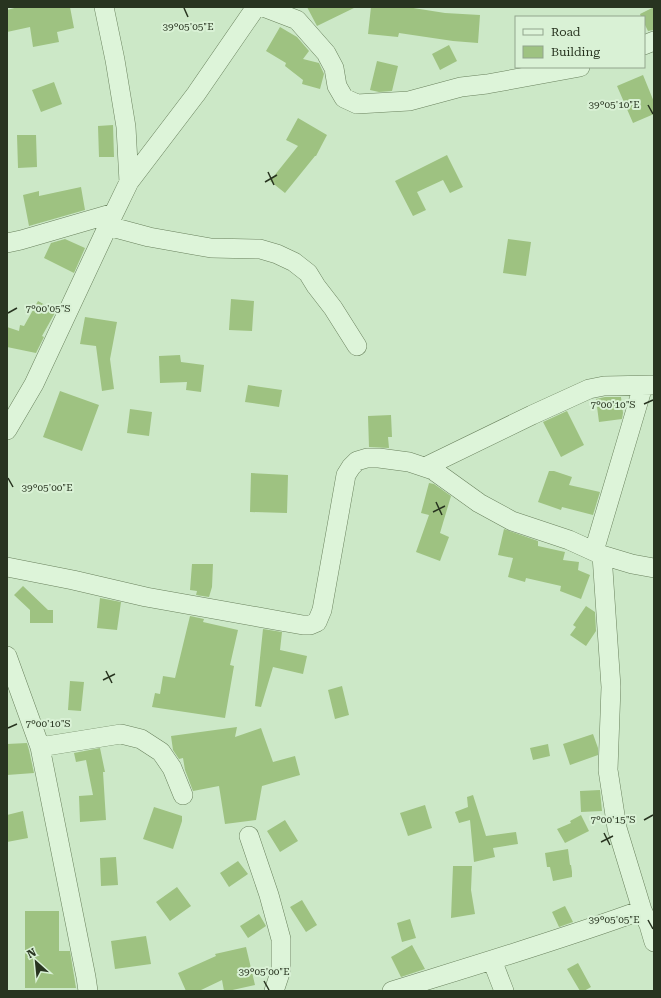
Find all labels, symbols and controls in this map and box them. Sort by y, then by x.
legend [515,16,645,68]
text: 39°05'05"E [162,21,214,32]
text: Road [551,25,581,39]
text: Building [551,45,600,59]
text: 39°05'10"E [588,99,640,110]
text: 7°00'05"S [25,303,71,314]
text: 7°00'10"S [590,399,636,410]
text: 39°05'00"E [21,482,73,493]
text: 7°00'10"S [25,718,71,729]
text: 7°00'15"S [590,814,636,825]
text: 39°05'05"E [588,914,640,925]
north arrow [16,942,56,982]
text: N [25,946,39,961]
text: 39°05'00"E [238,966,290,977]

